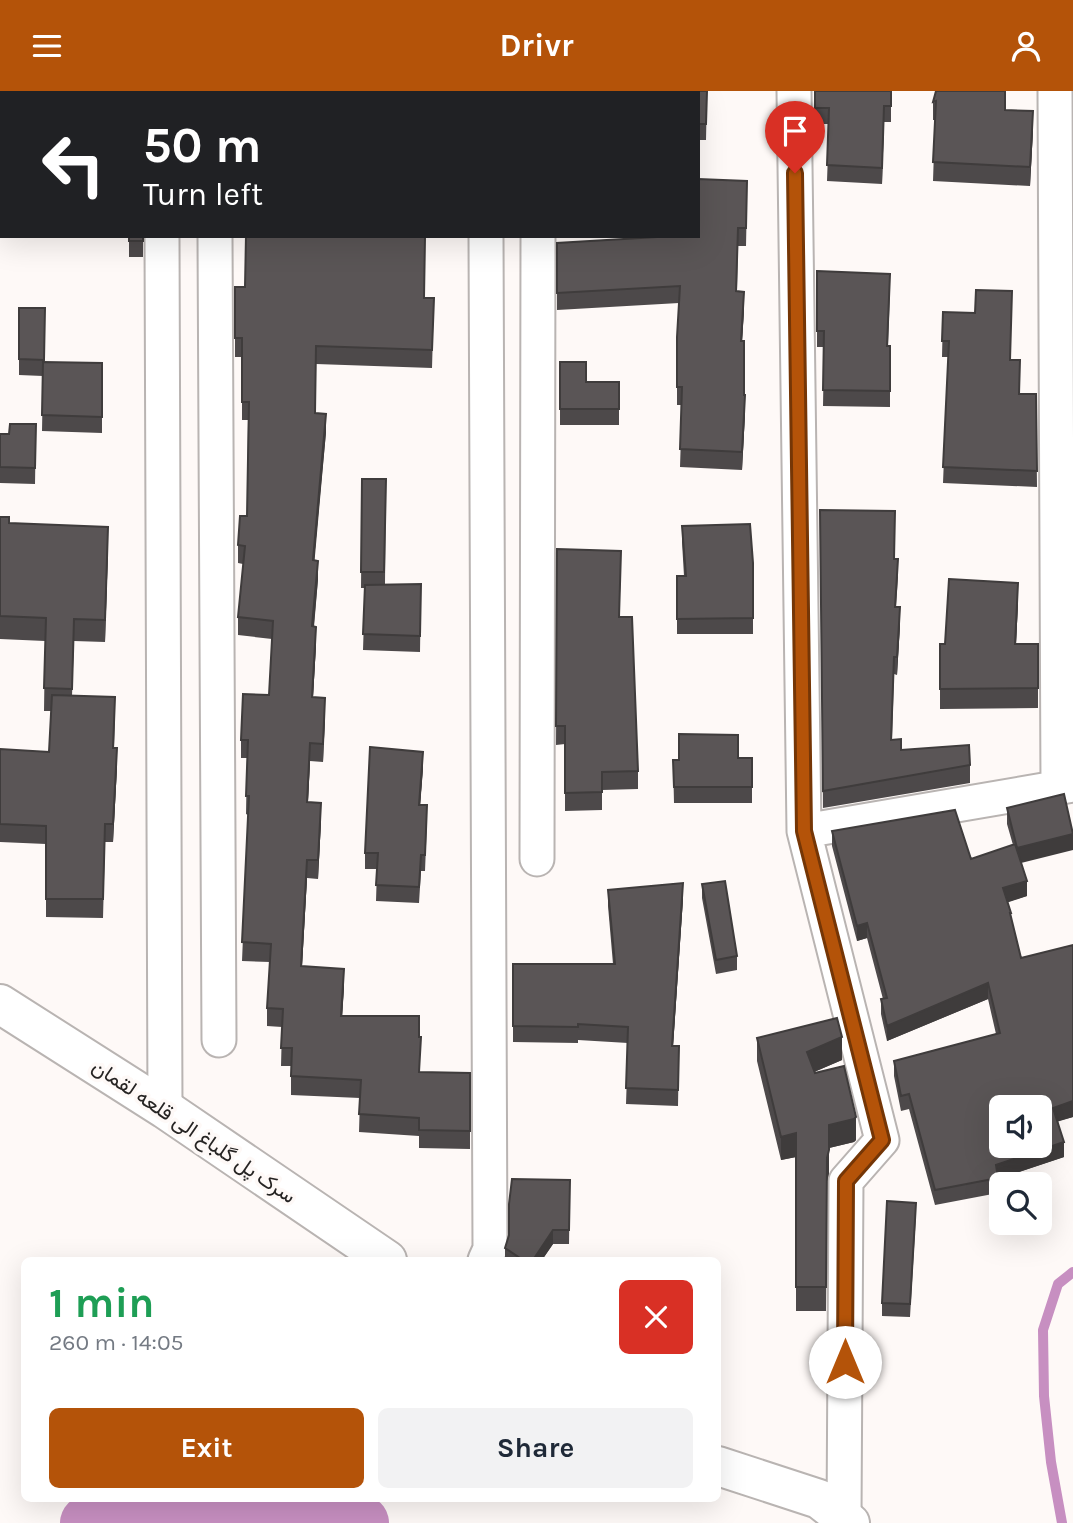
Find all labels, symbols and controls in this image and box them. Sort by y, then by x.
icon: menu [28,27,66,65]
text: Drivr [499,27,574,64]
icon: person [1007,27,1045,65]
pin [765,101,825,173]
icon: arrive [776,112,814,150]
text: 50 m [143,117,261,174]
icon: left [28,119,119,210]
text: Turn left [143,176,263,213]
street label: سرک پل گلباغ الی قلعه لقمان [87,1054,300,1210]
map controls [989,1095,1052,1235]
button: sound [989,1095,1052,1158]
button: search [989,1172,1052,1235]
text: 1 min [49,1278,154,1328]
button: close [619,1280,693,1354]
position arrow [808,1325,882,1399]
text: 260 m · 14:05 [49,1329,184,1356]
button: Exit [49,1408,364,1488]
button: Share [378,1408,693,1488]

